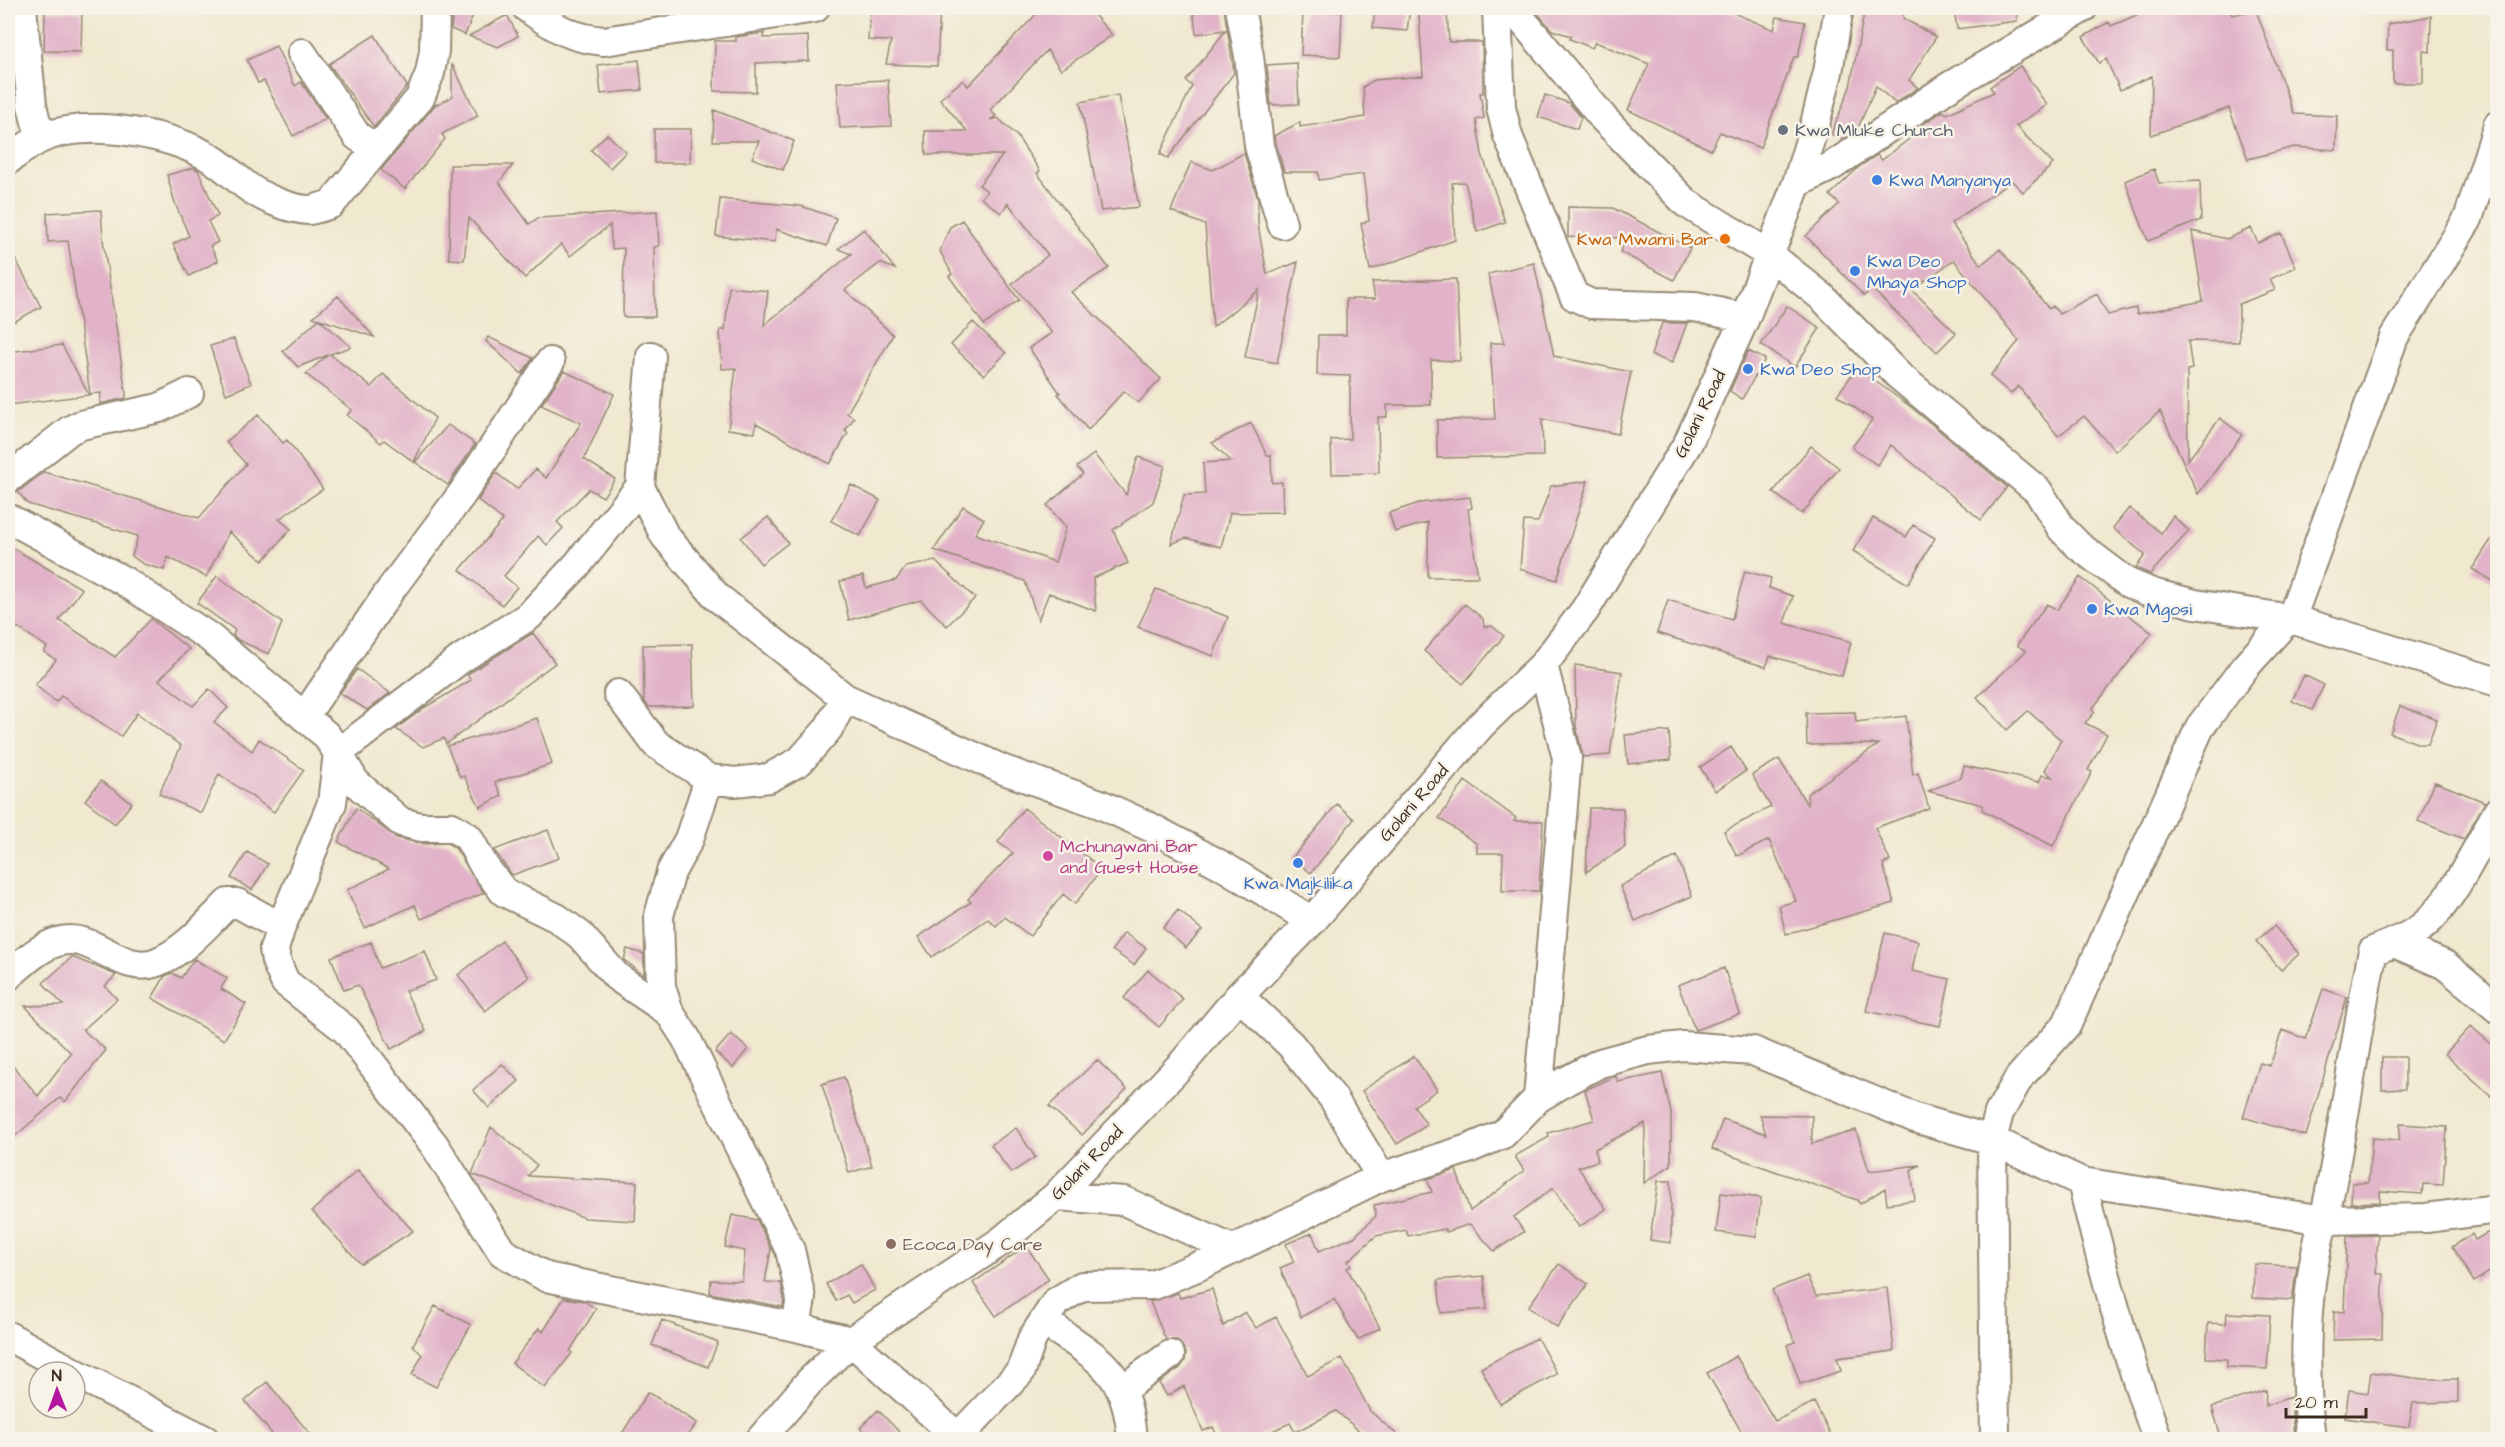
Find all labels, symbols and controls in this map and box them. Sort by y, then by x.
place label: Kwa Mluke Church [1795,118,1953,143]
marker: Kwa Mluke Church [1776,123,1790,137]
place label: Kwa Manyanya [1889,168,2011,194]
marker: Kwa Manyanya [1870,173,1884,187]
place label: Kwa Mwami Bar [1577,227,1713,252]
marker: Kwa Mwami Bar [1718,232,1732,246]
place label: Kwa Deo Mhaya Shop [1867,249,1967,296]
marker: Kwa Deo Mhaya Shop [1848,264,1862,278]
place label: Kwa Deo Shop [1760,357,1881,382]
marker: Kwa Deo Shop [1741,362,1755,376]
street label: Golani Road [1668,366,1732,462]
place label: Kwa Mgosi [2104,597,2192,623]
marker: Kwa Mgosi [2085,602,2099,616]
street label: Golani Road [1373,759,1455,847]
place label: Mchungwani Bar and Guest House [1060,834,1199,880]
marker: Mchungwani Bar and Guest House [1041,849,1055,863]
marker: Kwa Majkilika [1291,856,1305,870]
place label: Kwa Majkilika [1244,871,1352,896]
street label: Golani Road [1045,1120,1129,1206]
place label: Ecoca Day Care [903,1232,1043,1258]
marker: Ecoca Day Care [884,1237,898,1251]
north arrow [27,1360,87,1420]
text: N [52,1365,62,1387]
scale bar [2286,1381,2366,1419]
text: 20 m [2295,1390,2338,1415]

